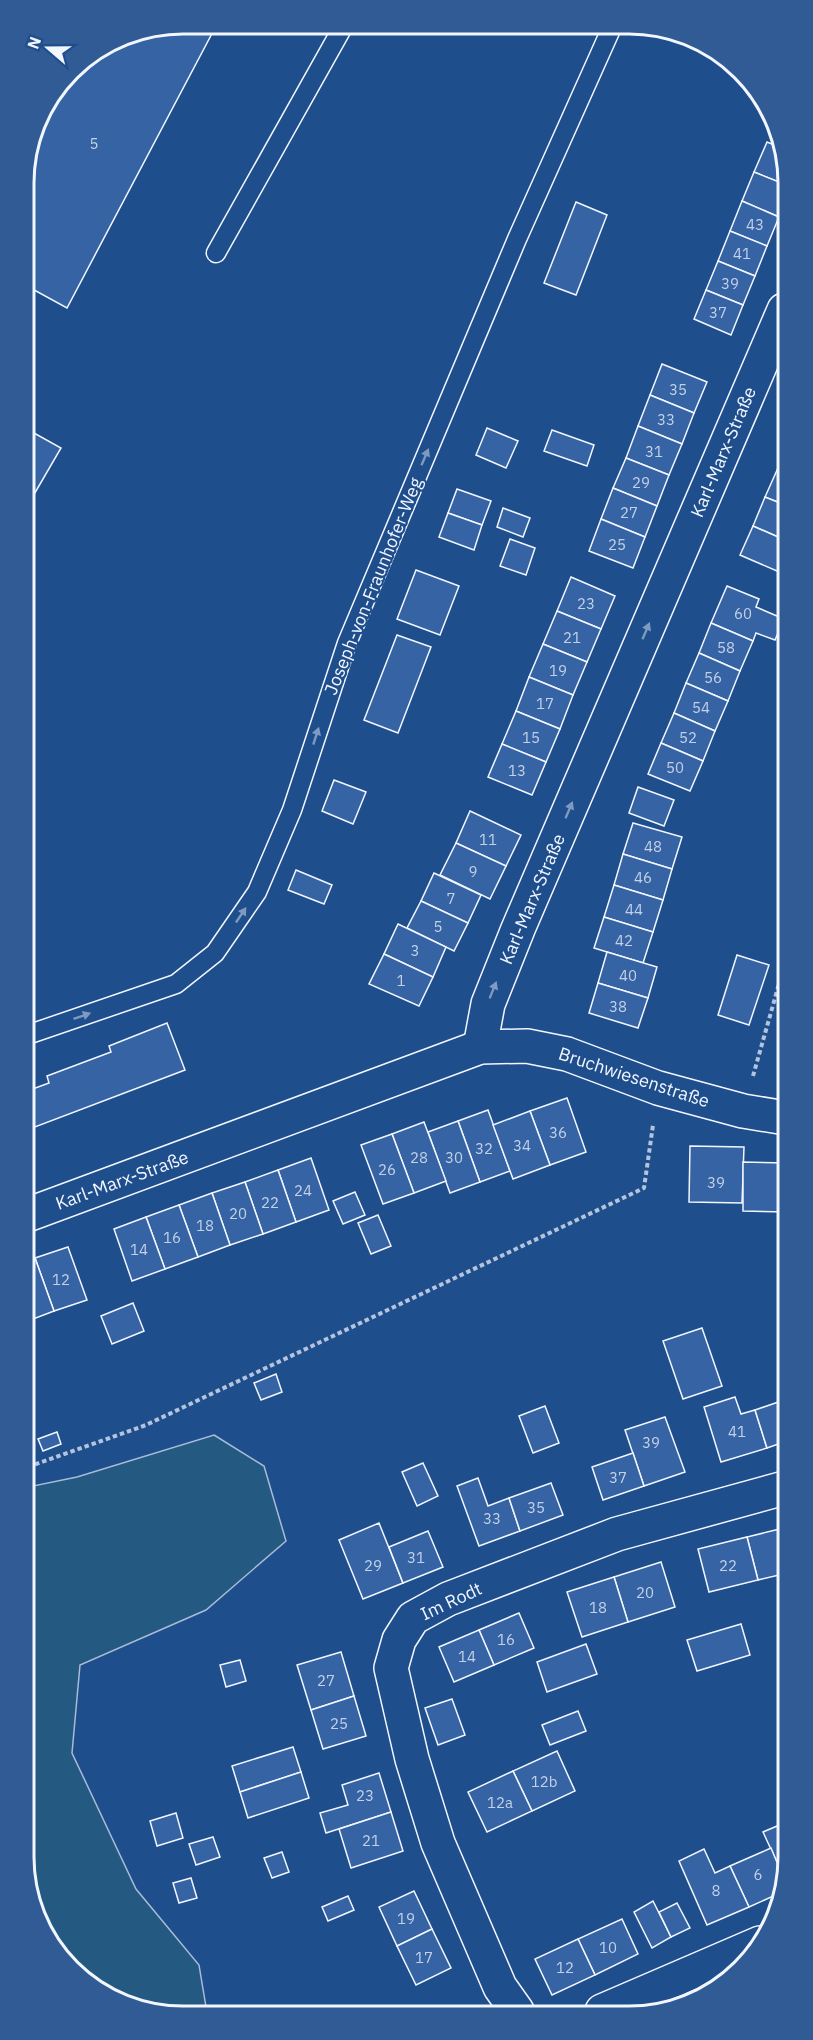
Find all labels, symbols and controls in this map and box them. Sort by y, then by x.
north arrow [18,18,78,78]
text: N [23,34,45,52]
house number: 5 [89,134,99,153]
house number: 43 [746,215,764,234]
house number: 41 [733,244,751,263]
house number: 39 [721,274,739,293]
house number: 37 [709,303,727,322]
house number: 35 [669,380,687,399]
street label: Karl-Marx-Straße [685,383,761,521]
house number: 33 [657,410,675,429]
house number: 31 [645,442,663,461]
one-way arrow [421,448,430,466]
house number: 29 [632,473,650,492]
street label: Joseph-von-Fraunhofer-Weg [319,474,427,698]
house number: 27 [620,503,638,522]
house number: 25 [608,535,626,554]
house number: 23 [577,594,595,613]
house number: 60 [734,604,752,623]
one-way arrow [641,622,651,640]
house number: 21 [563,628,581,647]
house number: 58 [717,638,735,657]
house number: 19 [549,661,567,680]
house number: 56 [704,668,722,687]
house number: 17 [536,694,554,713]
house number: 54 [692,698,710,717]
one-way arrow [312,727,321,745]
house number: 15 [522,728,540,747]
house number: 52 [679,728,697,747]
house number: 50 [666,758,684,777]
house number: 13 [508,761,526,780]
one-way arrow [564,801,574,819]
house number: 11 [479,830,497,849]
street label: Karl-Marx-Straße [494,830,570,968]
house number: 48 [644,837,662,856]
house number: 9 [468,862,478,881]
house number: 46 [634,868,652,887]
house number: 7 [446,889,456,908]
house number: 44 [625,900,643,919]
one-way arrow [235,908,247,924]
house number: 5 [433,917,443,936]
house number: 42 [615,931,633,950]
house number: 3 [410,941,420,960]
house number: 40 [619,966,637,985]
house number: 1 [396,971,406,990]
one-way arrow [488,981,498,999]
house number: 38 [609,997,627,1016]
one-way arrow [73,1011,91,1020]
street label: Bruchwiesenstraße [556,1042,712,1112]
house number: 36 [549,1123,567,1142]
house number: 34 [513,1136,531,1155]
house number: 32 [475,1139,493,1158]
street label: Karl-Marx-Straße [52,1145,192,1215]
house number: 28 [410,1148,428,1167]
house number: 30 [445,1148,463,1167]
house number: 26 [378,1160,396,1179]
house number: 39 [707,1173,725,1192]
house number: 24 [294,1181,312,1200]
house number: 22 [261,1193,279,1212]
house number: 20 [229,1204,247,1223]
house number: 18 [196,1216,214,1235]
house number: 16 [163,1228,181,1247]
house number: 14 [130,1240,148,1259]
house number: 12 [52,1270,70,1289]
house number: 41 [728,1422,746,1441]
house number: 39 [642,1433,660,1452]
house number: 37 [609,1468,627,1487]
house number: 35 [527,1498,545,1517]
house number: 33 [483,1509,501,1528]
house number: 31 [407,1548,425,1567]
house number: 29 [364,1556,382,1575]
house number: 22 [719,1556,737,1575]
street label: Im Rodt [417,1577,485,1625]
house number: 20 [636,1583,654,1602]
house number: 18 [589,1598,607,1617]
house number: 16 [497,1630,515,1649]
house number: 14 [458,1647,476,1666]
house number: 27 [317,1671,335,1690]
house number: 25 [330,1714,348,1733]
house number: 12b [531,1772,557,1791]
house number: 23 [356,1786,374,1805]
house number: 12a [487,1793,513,1812]
house number: 21 [362,1831,380,1850]
house number: 6 [753,1865,763,1884]
house number: 8 [711,1881,721,1900]
house number: 19 [397,1909,415,1928]
house number: 10 [599,1938,617,1957]
house number: 17 [415,1948,433,1967]
house number: 12 [556,1958,574,1977]

